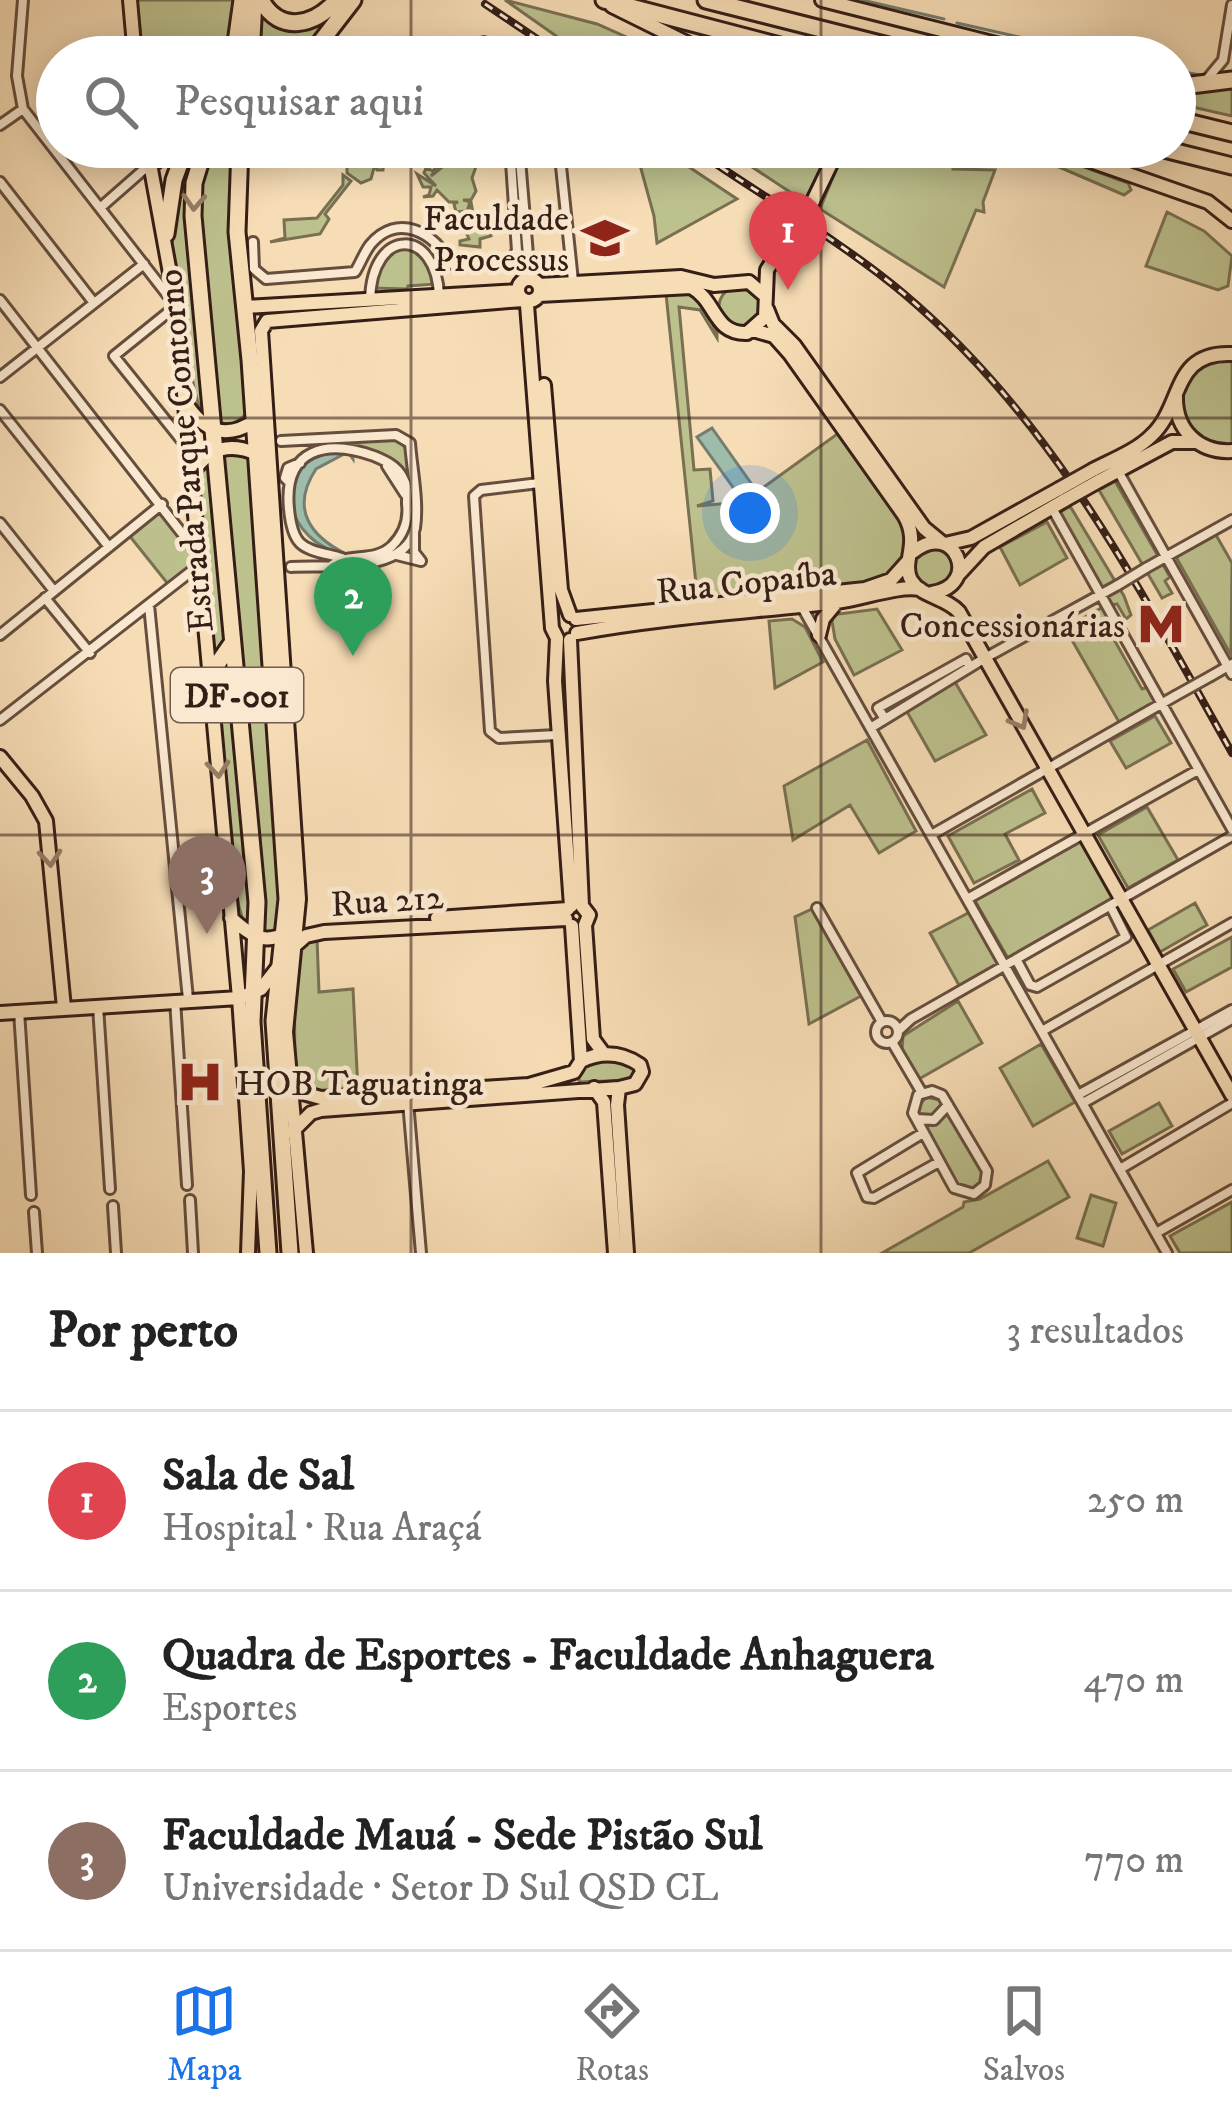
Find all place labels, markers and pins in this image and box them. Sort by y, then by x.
pin: 1 [749,191,827,290]
place label: Faculdade Processus [423,197,569,283]
school or university icon: Faculdade Processus [580,213,630,263]
pin: 2 [314,557,392,656]
metro station icon: Concessionárias [1136,599,1186,649]
place label: Concessionárias [900,604,1125,649]
pin: 3 [168,835,246,934]
hospital icon: HOB Taguatinga [175,1057,225,1107]
place label: HOB Taguatinga [236,1062,484,1107]

